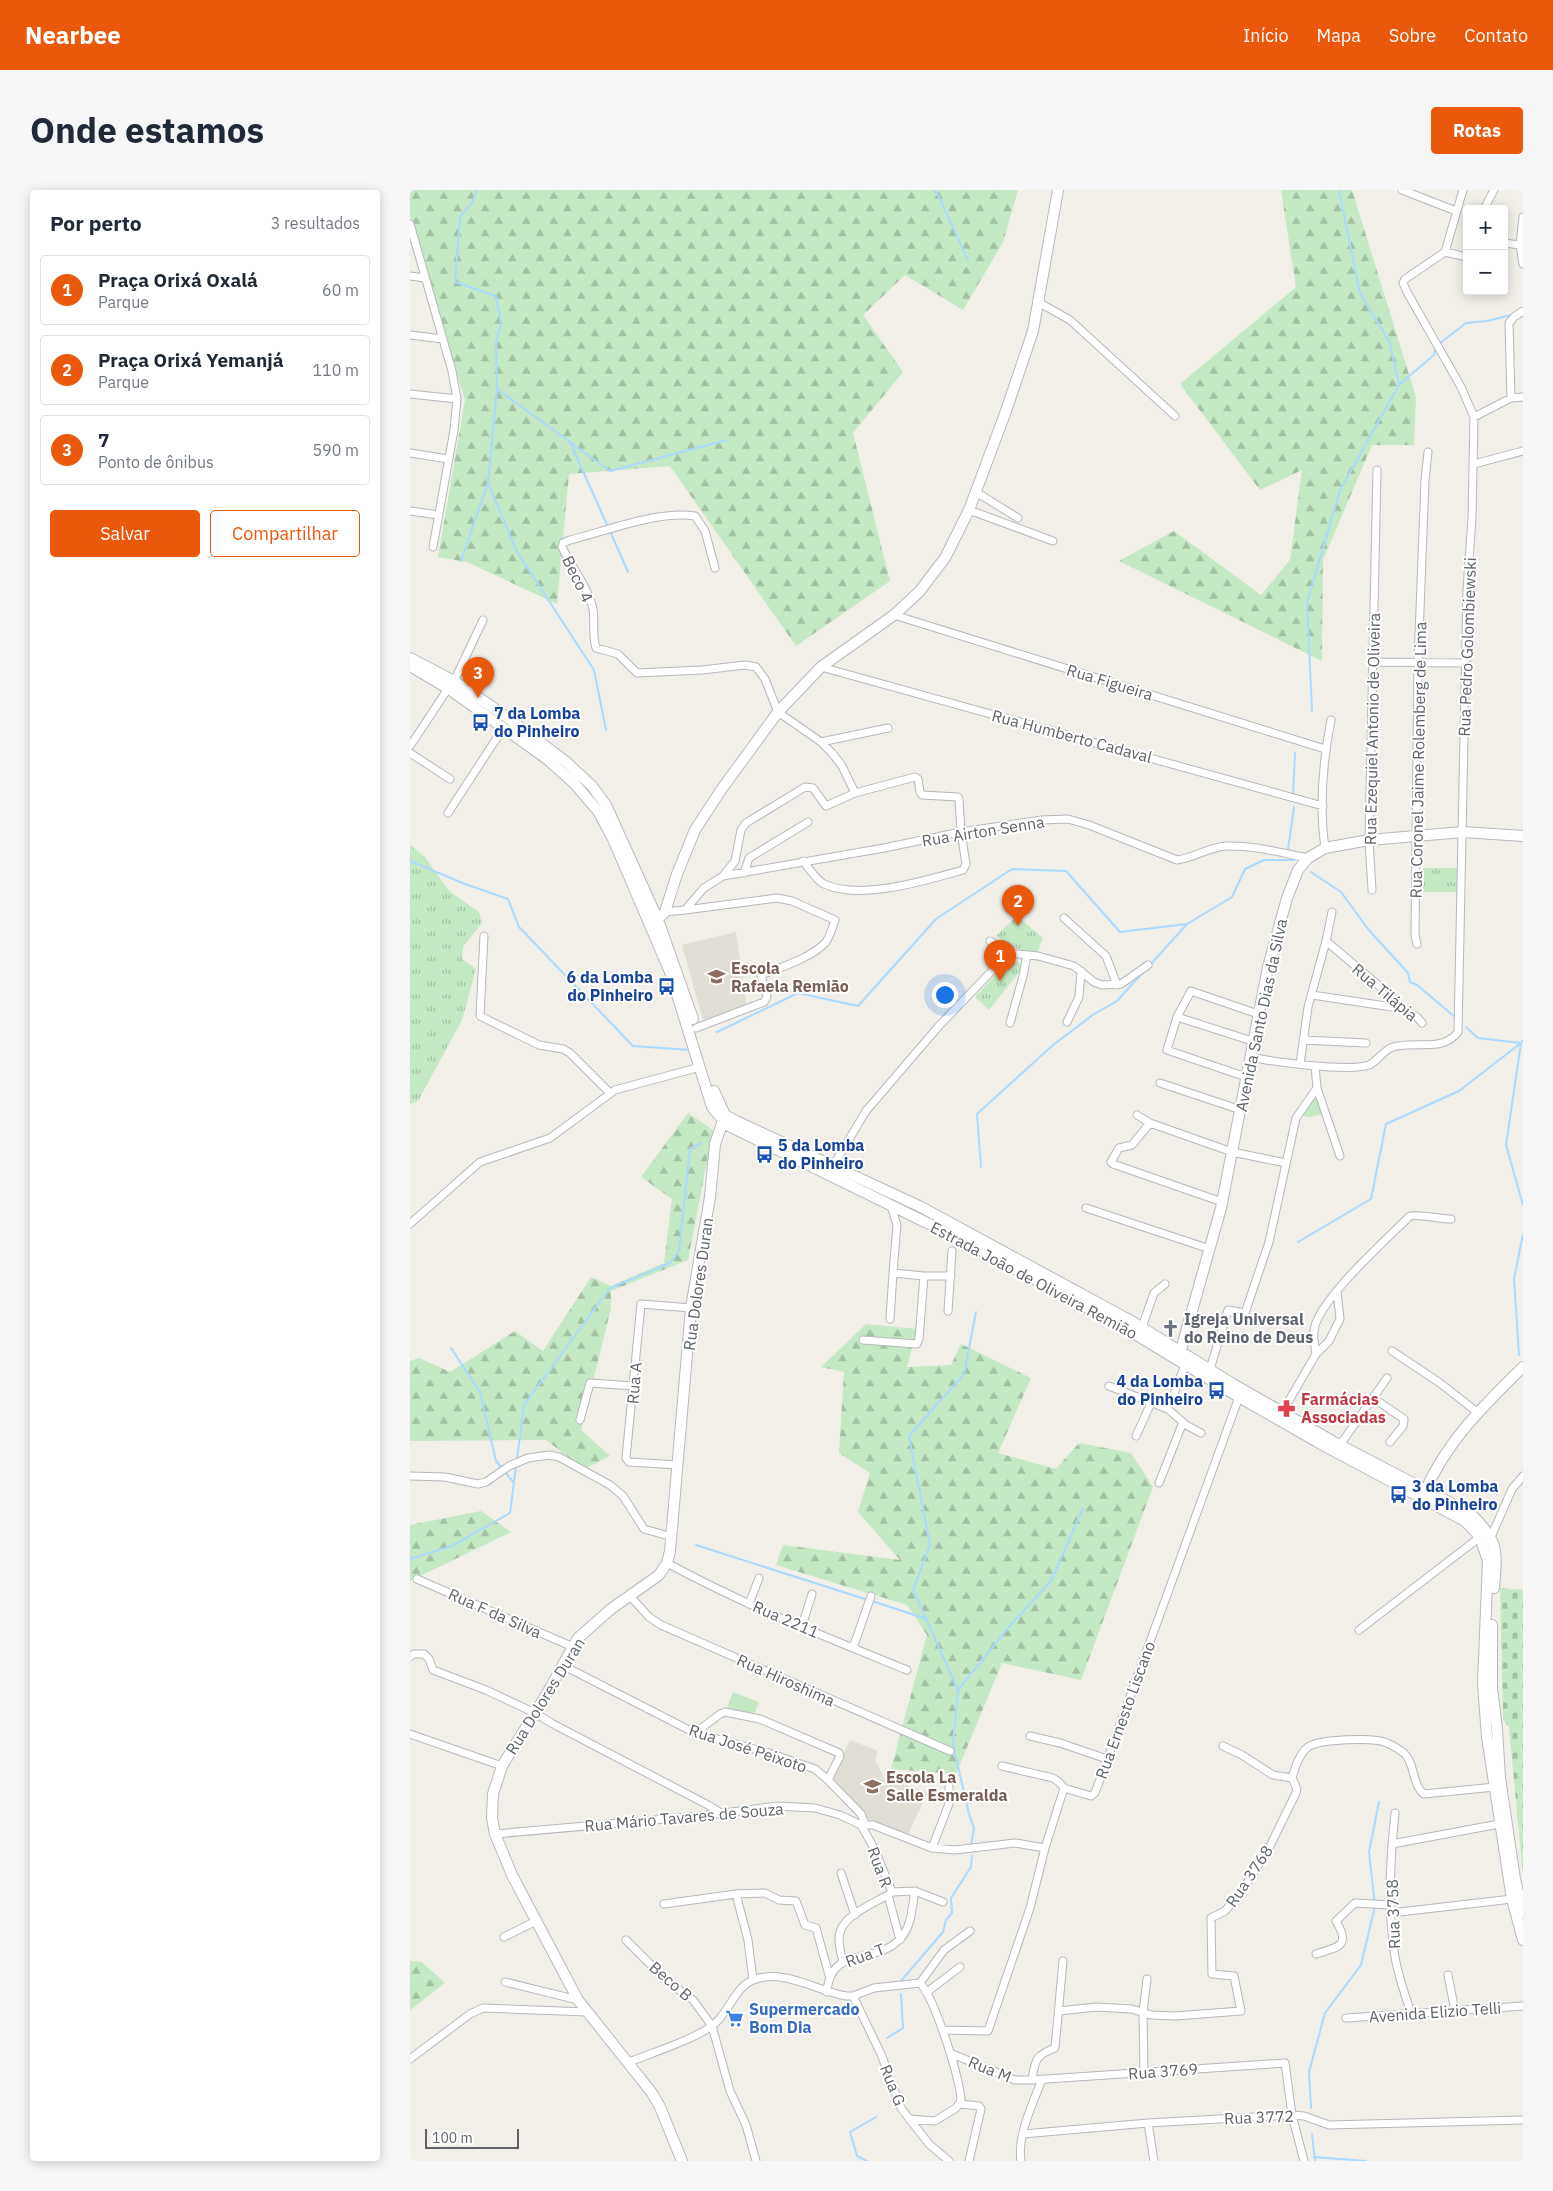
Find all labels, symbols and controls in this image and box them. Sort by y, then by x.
text: Nearbee [25,19,121,51]
text: Início [1243,24,1289,47]
text: Mapa [1317,24,1361,47]
text: Sobre [1389,24,1436,47]
text: Contato [1464,24,1528,47]
text: Onde estamos [30,107,264,153]
button: Rotas [1431,107,1523,154]
map controls [1463,205,1508,295]
button: + [1463,205,1508,250]
text: Por perto [50,209,142,237]
text: 3 resultados [271,213,360,233]
button: − [1463,250,1508,295]
text: Praça Orixá Oxalá [98,268,258,292]
text: 1 [62,280,72,300]
text: 60 m [322,280,359,300]
text: Parque [98,292,149,312]
text: Praça Orixá Yemanjá [98,348,283,372]
text: 2 [62,360,72,380]
text: 110 m [312,360,359,380]
text: Parque [98,372,149,392]
text: 7 [98,428,109,452]
text: 3 [62,440,72,460]
text: 590 m [312,440,359,460]
text: Ponto de ônibus [98,452,214,472]
button: Salvar [50,510,200,557]
button: Compartilhar [210,510,360,557]
street label: Beco 4 [558,552,598,606]
street label: Rua Pedro Golombiewski [1454,557,1480,737]
street label: Rua Ezequiel Antonio de Oliveira [1360,612,1384,845]
street label: Rua Coronel Jaime Rolemberg de Lima [1406,621,1430,899]
pin: 3 [462,657,494,698]
street label: Rua Figueira [1064,659,1156,705]
place label: 7 da Lomba do Pinheiro [494,703,580,741]
street label: Rua Humberto Cadaval [990,705,1154,767]
bus stop icon: 7 da Lomba do Pinheiro [470,712,490,732]
street label: Rua Airton Senna [920,811,1046,851]
pin: 2 [1002,885,1034,926]
street label: Avenida Santo Dias da Silva [1231,916,1291,1113]
pin: 1 [984,940,1016,981]
place label: Escola Rafaela Remião [731,958,849,996]
street label: Rua Tilápia [1348,959,1422,1026]
place label: 6 da Lomba do Pinheiro [567,967,653,1005]
school or university icon: Escola Rafaela Remião [707,967,727,987]
bus stop icon: 6 da Lomba do Pinheiro [657,976,677,996]
your location [932,982,958,1008]
place label: 5 da Lomba do Pinheiro [778,1135,864,1173]
bus stop icon: 5 da Lomba do Pinheiro [754,1144,774,1164]
street label: Rua Dolores Duran [679,1216,717,1352]
street label: Estrada João de Oliveira Remião [927,1217,1141,1343]
place label: Igreja Universal do Reino de Deus [1184,1309,1313,1347]
church icon: Igreja Universal do Reino de Deus [1160,1318,1180,1338]
street label: Rua A [622,1361,646,1405]
place label: 4 da Lomba do Pinheiro [1117,1371,1203,1409]
bus stop icon: 4 da Lomba do Pinheiro [1207,1380,1227,1400]
place label: Farmácias Associadas [1301,1389,1386,1427]
pharmacy icon: Farmácias Associadas [1277,1398,1297,1418]
place label: 3 da Lomba do Pinheiro [1412,1476,1498,1514]
bus stop icon: 3 da Lomba do Pinheiro [1388,1485,1408,1505]
street label: Rua F da Silva [445,1584,545,1643]
street label: Rua 2211 [750,1596,822,1642]
street label: Rua Dolores Duran [501,1634,589,1758]
street label: Rua Ernesto Liscano [1091,1638,1159,1782]
street label: Rua Hiroshima [734,1649,838,1711]
street label: Rua José Peixoto [687,1720,809,1776]
place label: Escola La Salle Esmeralda [886,1767,1008,1805]
school or university icon: Escola La Salle Esmeralda [862,1776,882,1796]
street label: Rua Mário Tavares de Souza [584,1798,785,1836]
street label: Rua 3768 [1221,1841,1277,1911]
street label: Rua R [863,1844,897,1890]
street label: Rua 3758 [1382,1879,1404,1949]
street label: Rua T [842,1939,888,1971]
street label: Beco B [645,1957,697,2005]
street label: Avenida Elizio Telli [1368,1997,1502,2027]
place label: Supermercado Bom Dia [749,1999,860,2037]
supermarket icon: Supermercado Bom Dia [725,2008,745,2028]
street label: Rua M [966,2051,1014,2087]
street label: Rua 3769 [1127,2059,1199,2083]
street label: Rua G [876,2061,910,2109]
street label: Rua 3772 [1224,2106,1294,2128]
scale bar [425,2126,519,2149]
text: 100 m [432,2129,473,2147]

